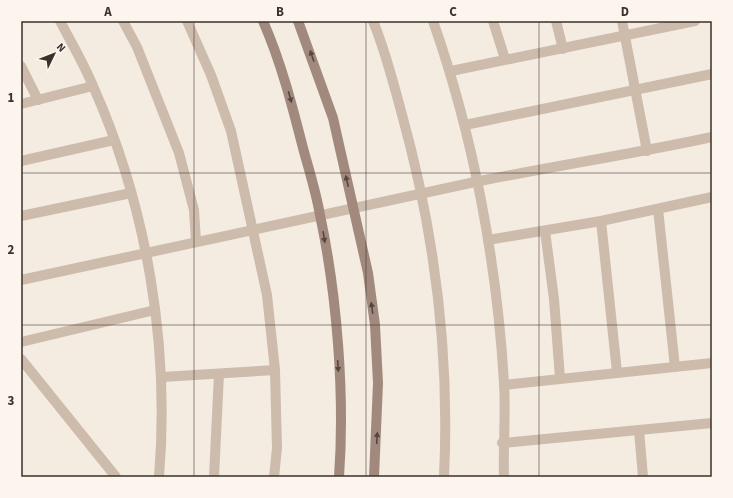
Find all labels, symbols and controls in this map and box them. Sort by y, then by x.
text: A [103,3,112,21]
text: B [276,3,284,21]
text: C [449,3,457,21]
text: D [621,3,629,21]
north arrow [34,34,74,74]
text: N [53,40,69,55]
one-way arrow [308,50,314,62]
text: 1 [8,89,15,107]
one-way arrow [287,92,293,104]
one-way arrow [344,175,350,187]
one-way arrow [321,231,327,243]
text: 2 [8,241,15,259]
one-way arrow [369,302,376,314]
one-way arrow [334,360,341,372]
text: 3 [8,392,15,410]
one-way arrow [374,431,380,444]

